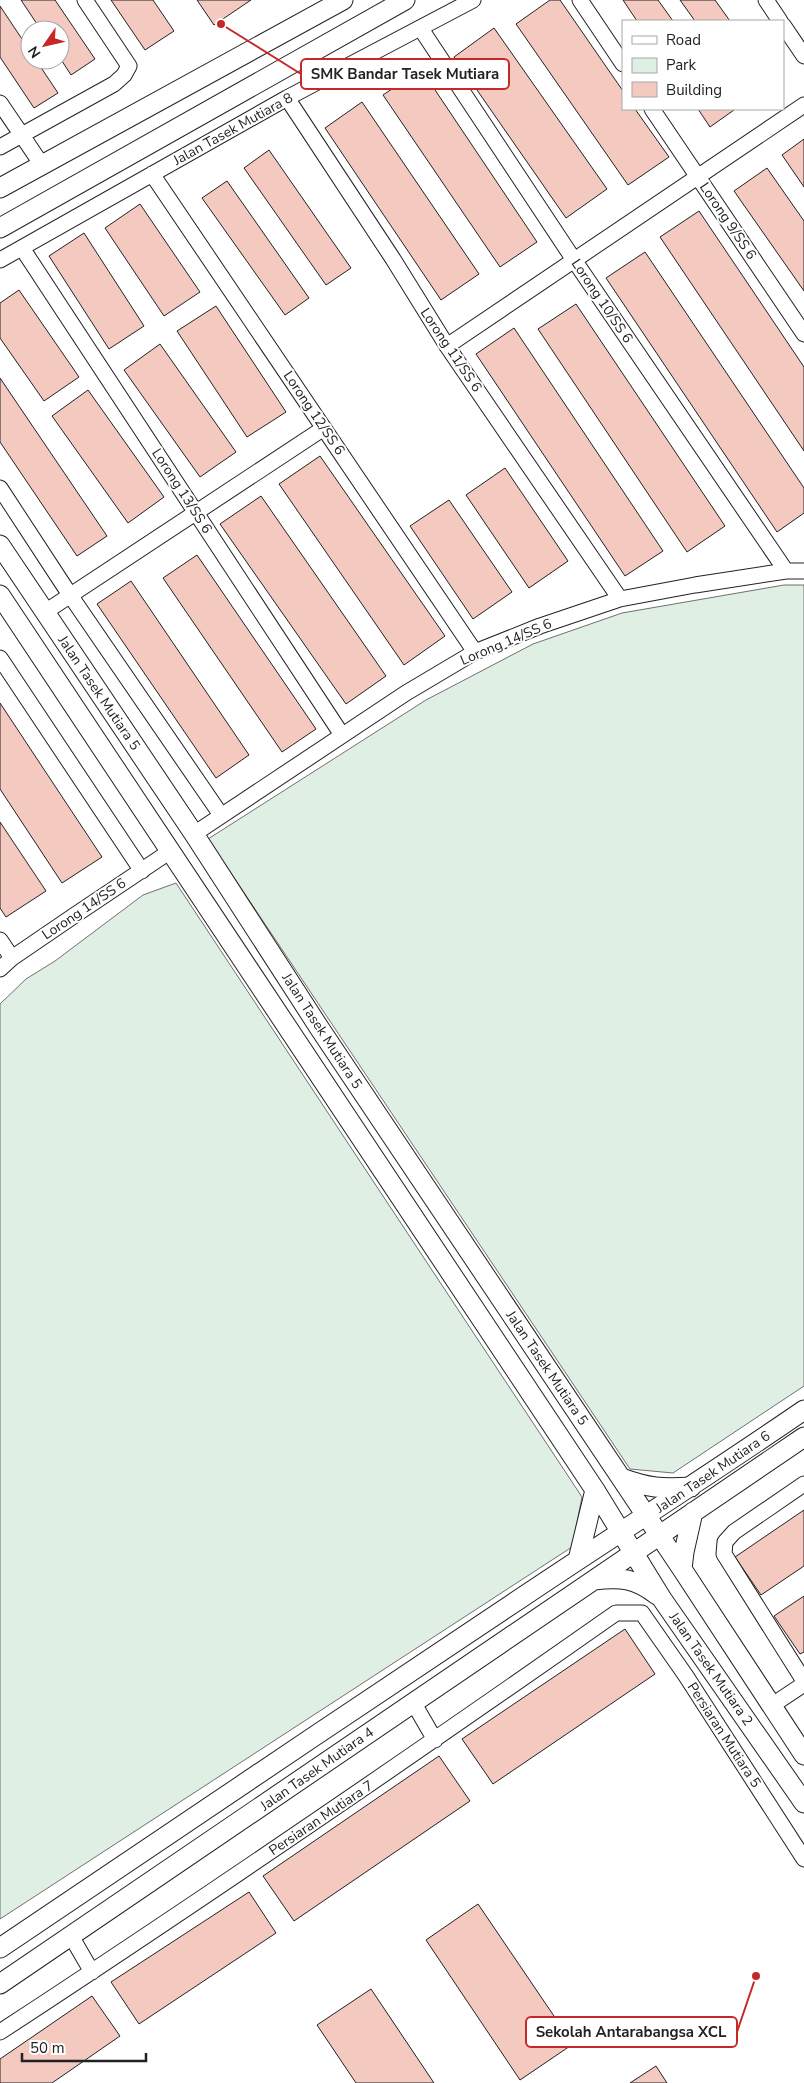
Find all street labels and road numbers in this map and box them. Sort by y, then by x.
street label: Jalan Tasek Mutiara 8 [169,88,296,170]
street label: Lorong 9/SS 6 [695,179,761,263]
street label: Lorong 10/SS 6 [567,255,637,347]
street label: Lorong 11/SS 6 [416,304,486,396]
street label: Lorong 12/SS 6 [279,367,349,459]
street label: Lorong 13/SS 6 [147,445,217,537]
street label: Lorong 14/SS 6 [457,614,555,670]
street label: Jalan Tasek Mutiara 5 [53,631,144,754]
street label: Lorong 14/SS 6 [38,874,130,944]
street label: Jalan Tasek Mutiara 5 [277,969,367,1093]
street label: Jalan Tasek Mutiara 5 [501,1306,592,1429]
street label: Jalan Tasek Mutiara 6 [651,1427,774,1518]
street label: Jalan Tasek Mutiara 2 [664,1608,757,1729]
street label: Persiaran Mutiara 5 [683,1679,765,1791]
street label: Jalan Tasek Mutiara 4 [256,1723,377,1816]
street label: Persiaran Mutiara 7 [265,1776,377,1860]

